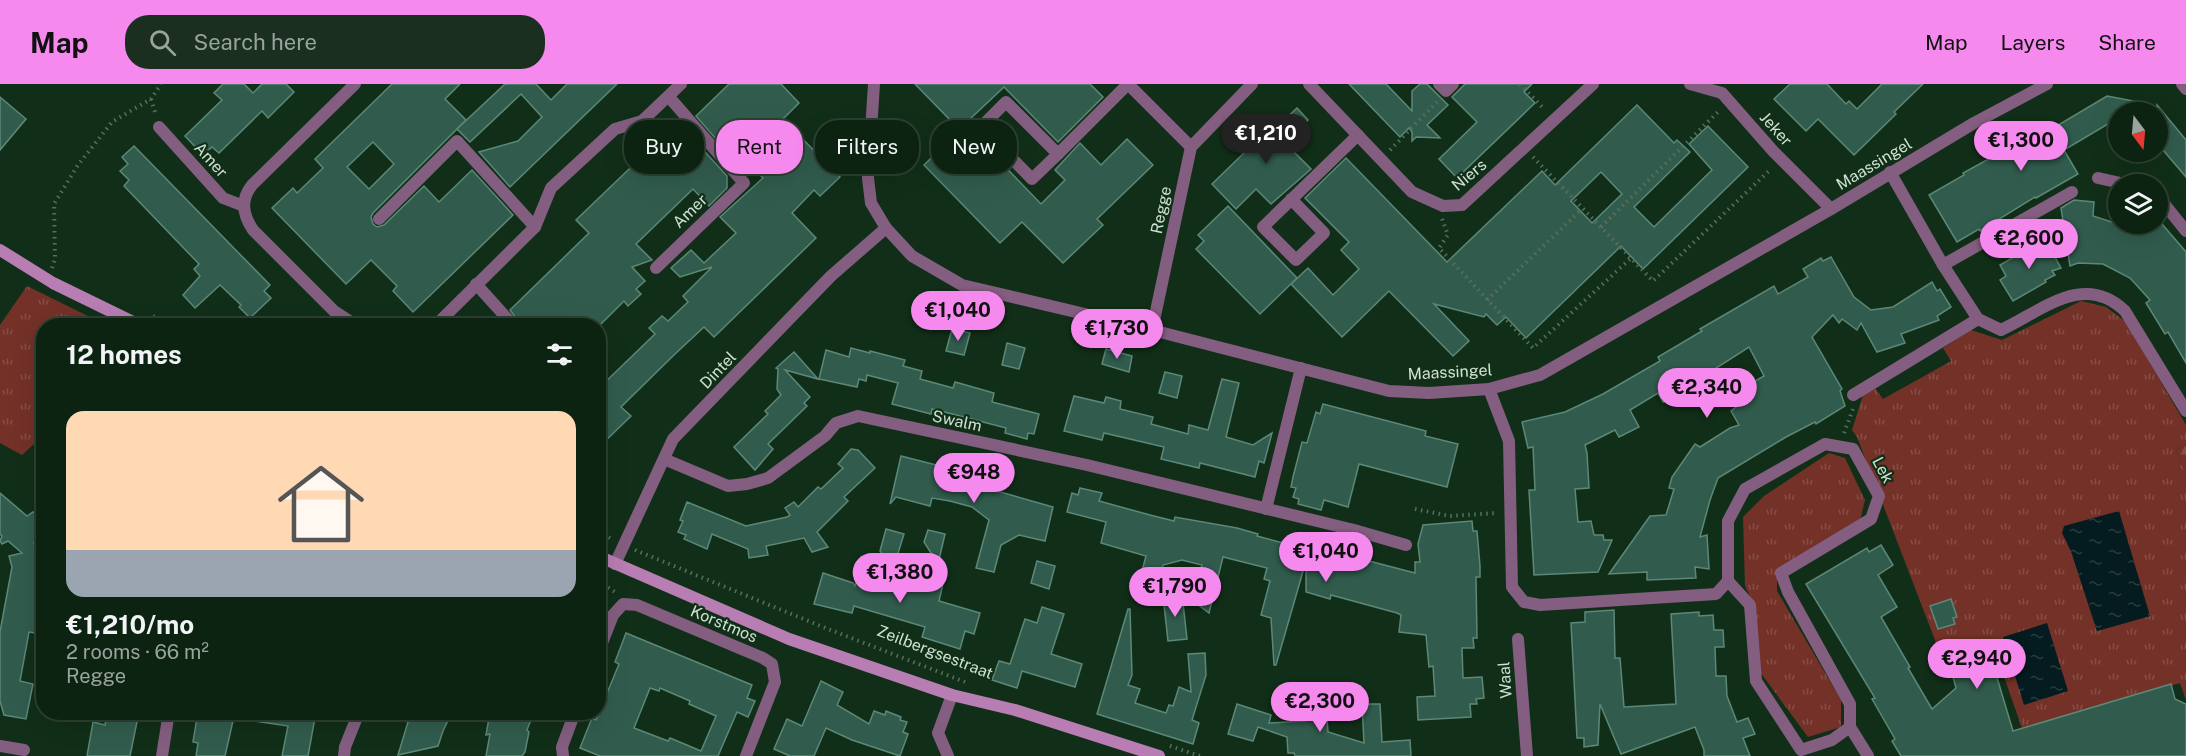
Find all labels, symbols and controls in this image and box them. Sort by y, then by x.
search box [125,15,545,69]
text: Map [30,26,89,59]
icon: search [146,26,179,59]
text: Search here [194,29,317,55]
text: Map [1925,30,1968,55]
text: Layers [2001,30,2065,55]
text: Share [2098,30,2156,55]
north arrow [2108,102,2168,162]
map controls [2108,102,2168,234]
street label: Jeker [1756,108,1796,150]
pin: €1,210 [1217,114,1315,165]
chip: Buy [624,120,704,174]
chip: Rent [716,120,803,174]
chip: Filters [815,120,919,174]
chip: New [931,120,1017,174]
text: €1,210 [1235,121,1297,145]
pin: €1,300 [1972,121,2070,172]
text: €1,300 [1988,128,2054,152]
street label: Maassingel [1833,134,1915,194]
street label: Amer [190,139,232,181]
street label: Niers [1448,155,1490,195]
button: layers [2108,174,2168,234]
street label: Regge [1147,185,1175,235]
street label: Amer [669,190,711,232]
pin: €2,600 [1980,219,2078,270]
text: €2,600 [1994,226,2064,250]
pin: €1,040 [909,291,1007,342]
text: €1,040 [925,298,991,322]
pin: €1,730 [1068,309,1166,360]
text: €1,730 [1085,316,1149,340]
icon: filters [543,338,576,371]
text: 12 homes [66,339,182,370]
street label: Dintel [696,347,740,392]
street label: Maassingel [1407,360,1493,384]
pin: €2,340 [1658,368,1756,419]
text: €2,340 [1672,375,1742,399]
street label: Swalm [930,406,984,436]
icon: home [267,450,375,558]
pin: €948 [938,453,1010,504]
street label: Lek [1868,454,1898,486]
text: €948 [948,460,1000,484]
pin: €1,040 [1277,532,1375,583]
text: €1,040 [1293,539,1359,563]
pin: €1,380 [851,553,949,604]
text: €1,380 [867,560,933,584]
pin: €1,790 [1126,567,1224,618]
text: €1,790 [1143,574,1207,598]
street label: Korstmos [688,601,760,647]
text: €1,210/mo [66,609,194,640]
street label: Zeilbergsestraat [874,621,996,683]
pin: €2,940 [1928,639,2026,690]
text: 2 rooms · 66 m² [66,640,209,664]
text: €2,940 [1942,646,2012,670]
street label: Waal [1494,661,1516,699]
text: Regge [66,664,126,688]
pin: €2,300 [1271,682,1369,733]
text: €2,300 [1285,689,1355,713]

